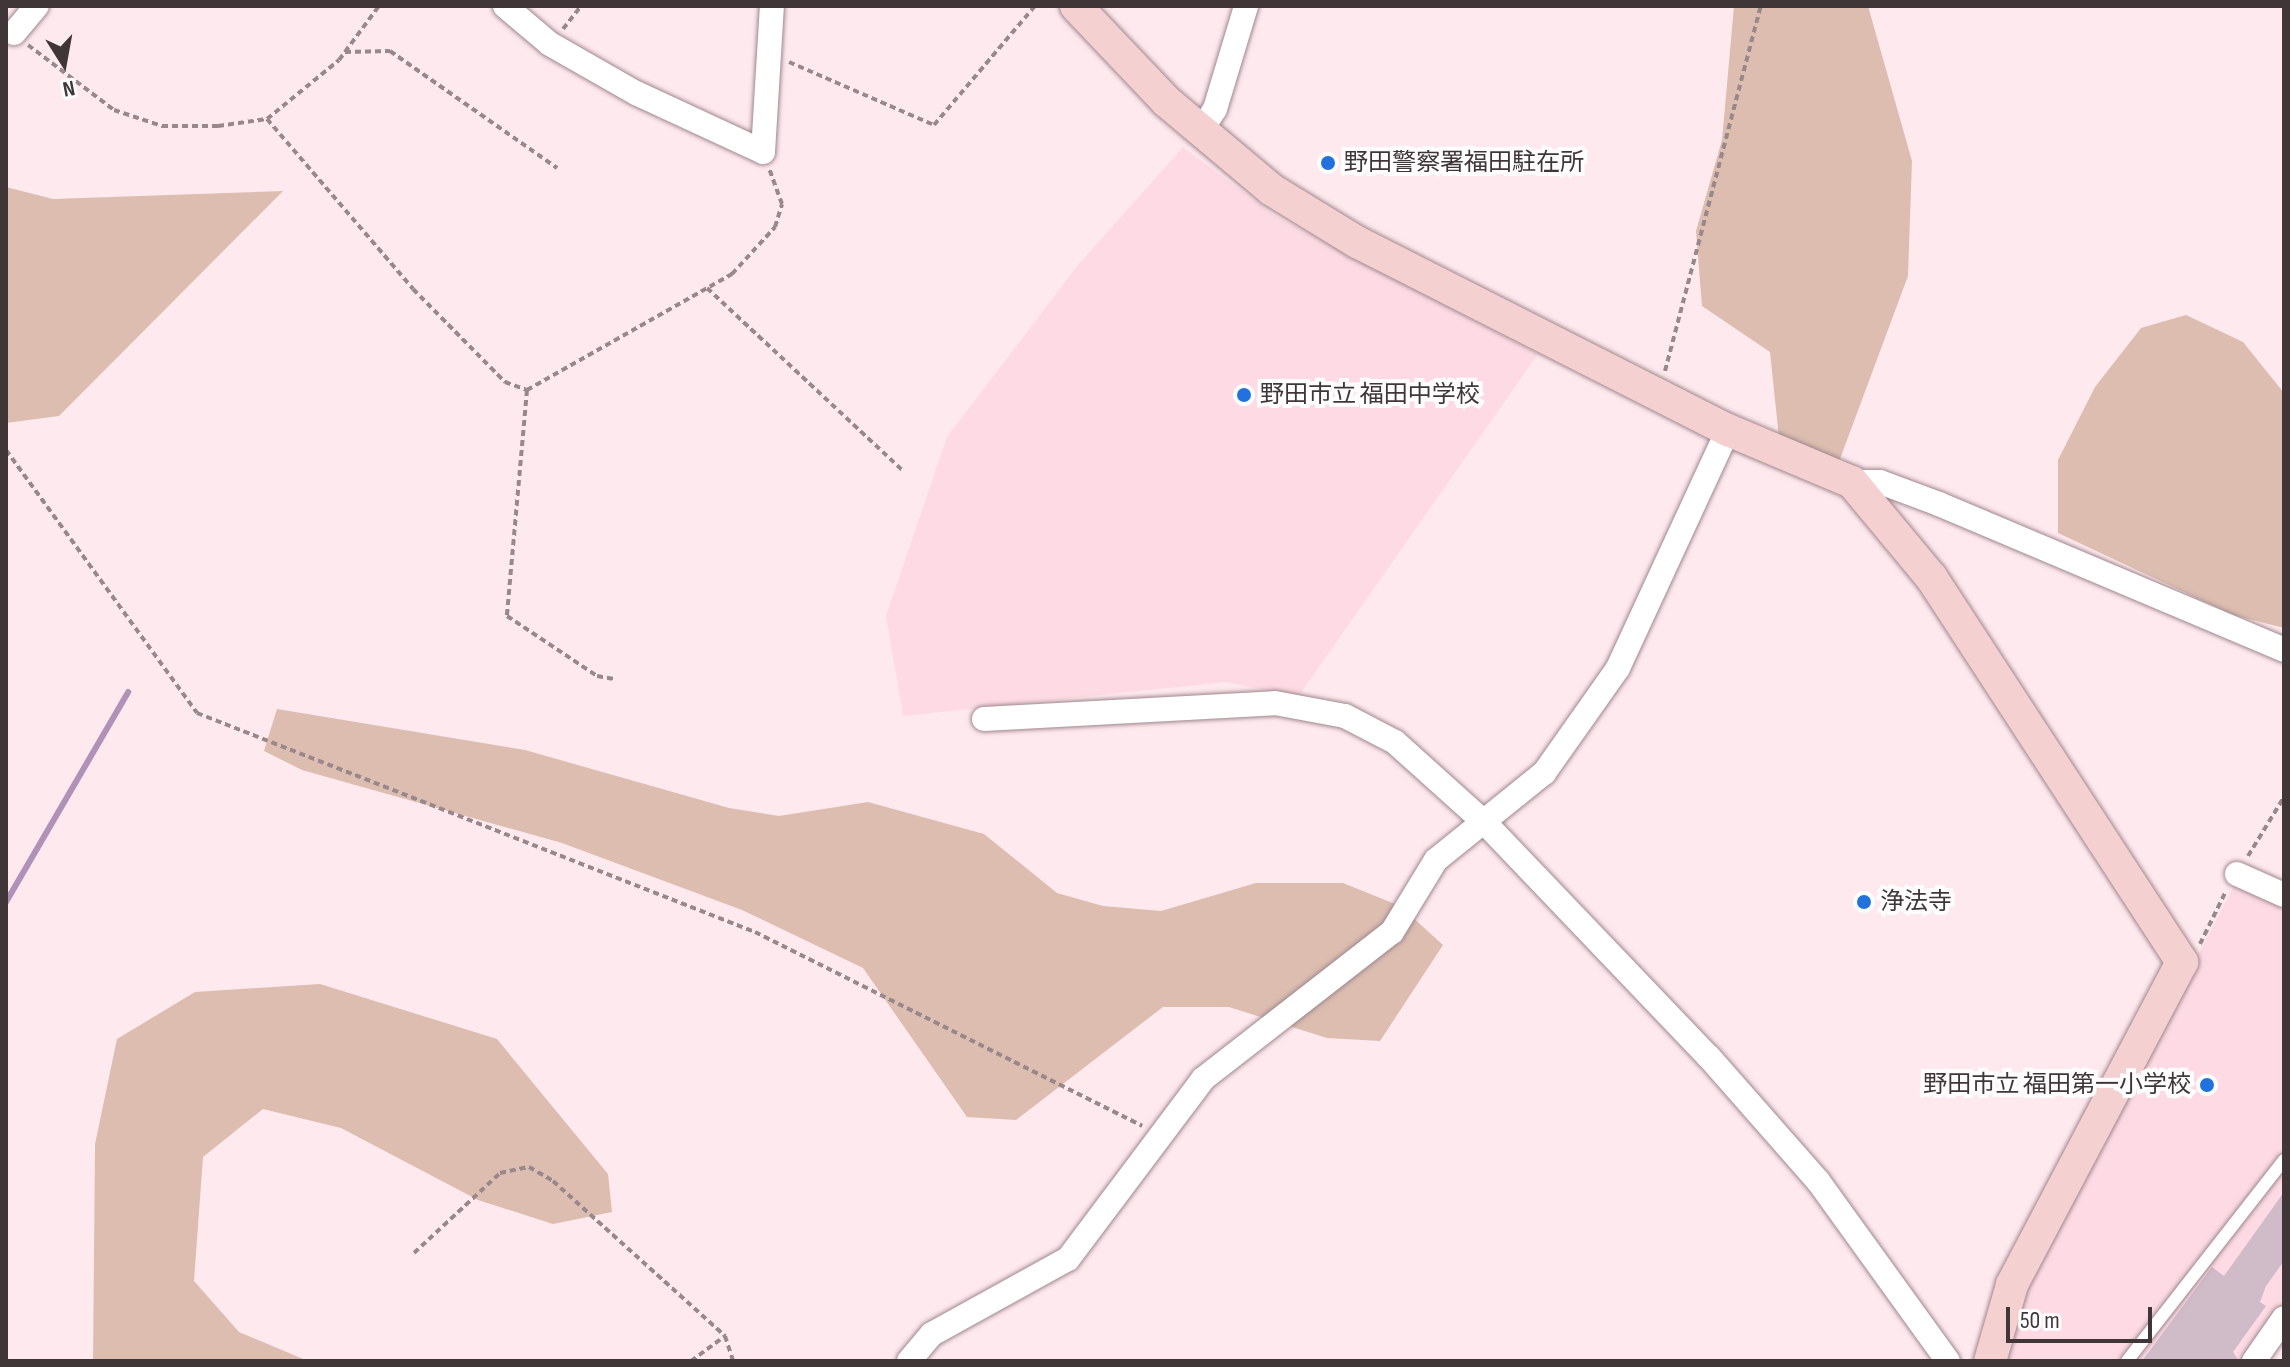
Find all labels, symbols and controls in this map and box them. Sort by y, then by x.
north arrow [24,24,104,104]
text: N [60,74,77,102]
place label: 野田警察署福田駐在所 [1344,149,1584,177]
marker: 野田警察署福田駐在所 [1319,154,1337,172]
place label: 野田市立 福田中学校 [1260,381,1480,409]
marker: 野田市立 福田中学校 [1235,386,1253,404]
place label: 浄法寺 [1880,888,1952,916]
marker: 浄法寺 [1855,893,1873,911]
place label: 野田市立 福田第一小学校 [1923,1071,2191,1099]
marker: 野田市立 福田第一小学校 [2198,1076,2216,1094]
scale bar [2010,1291,2156,1341]
text: 50 m [2020,1306,2060,1335]

